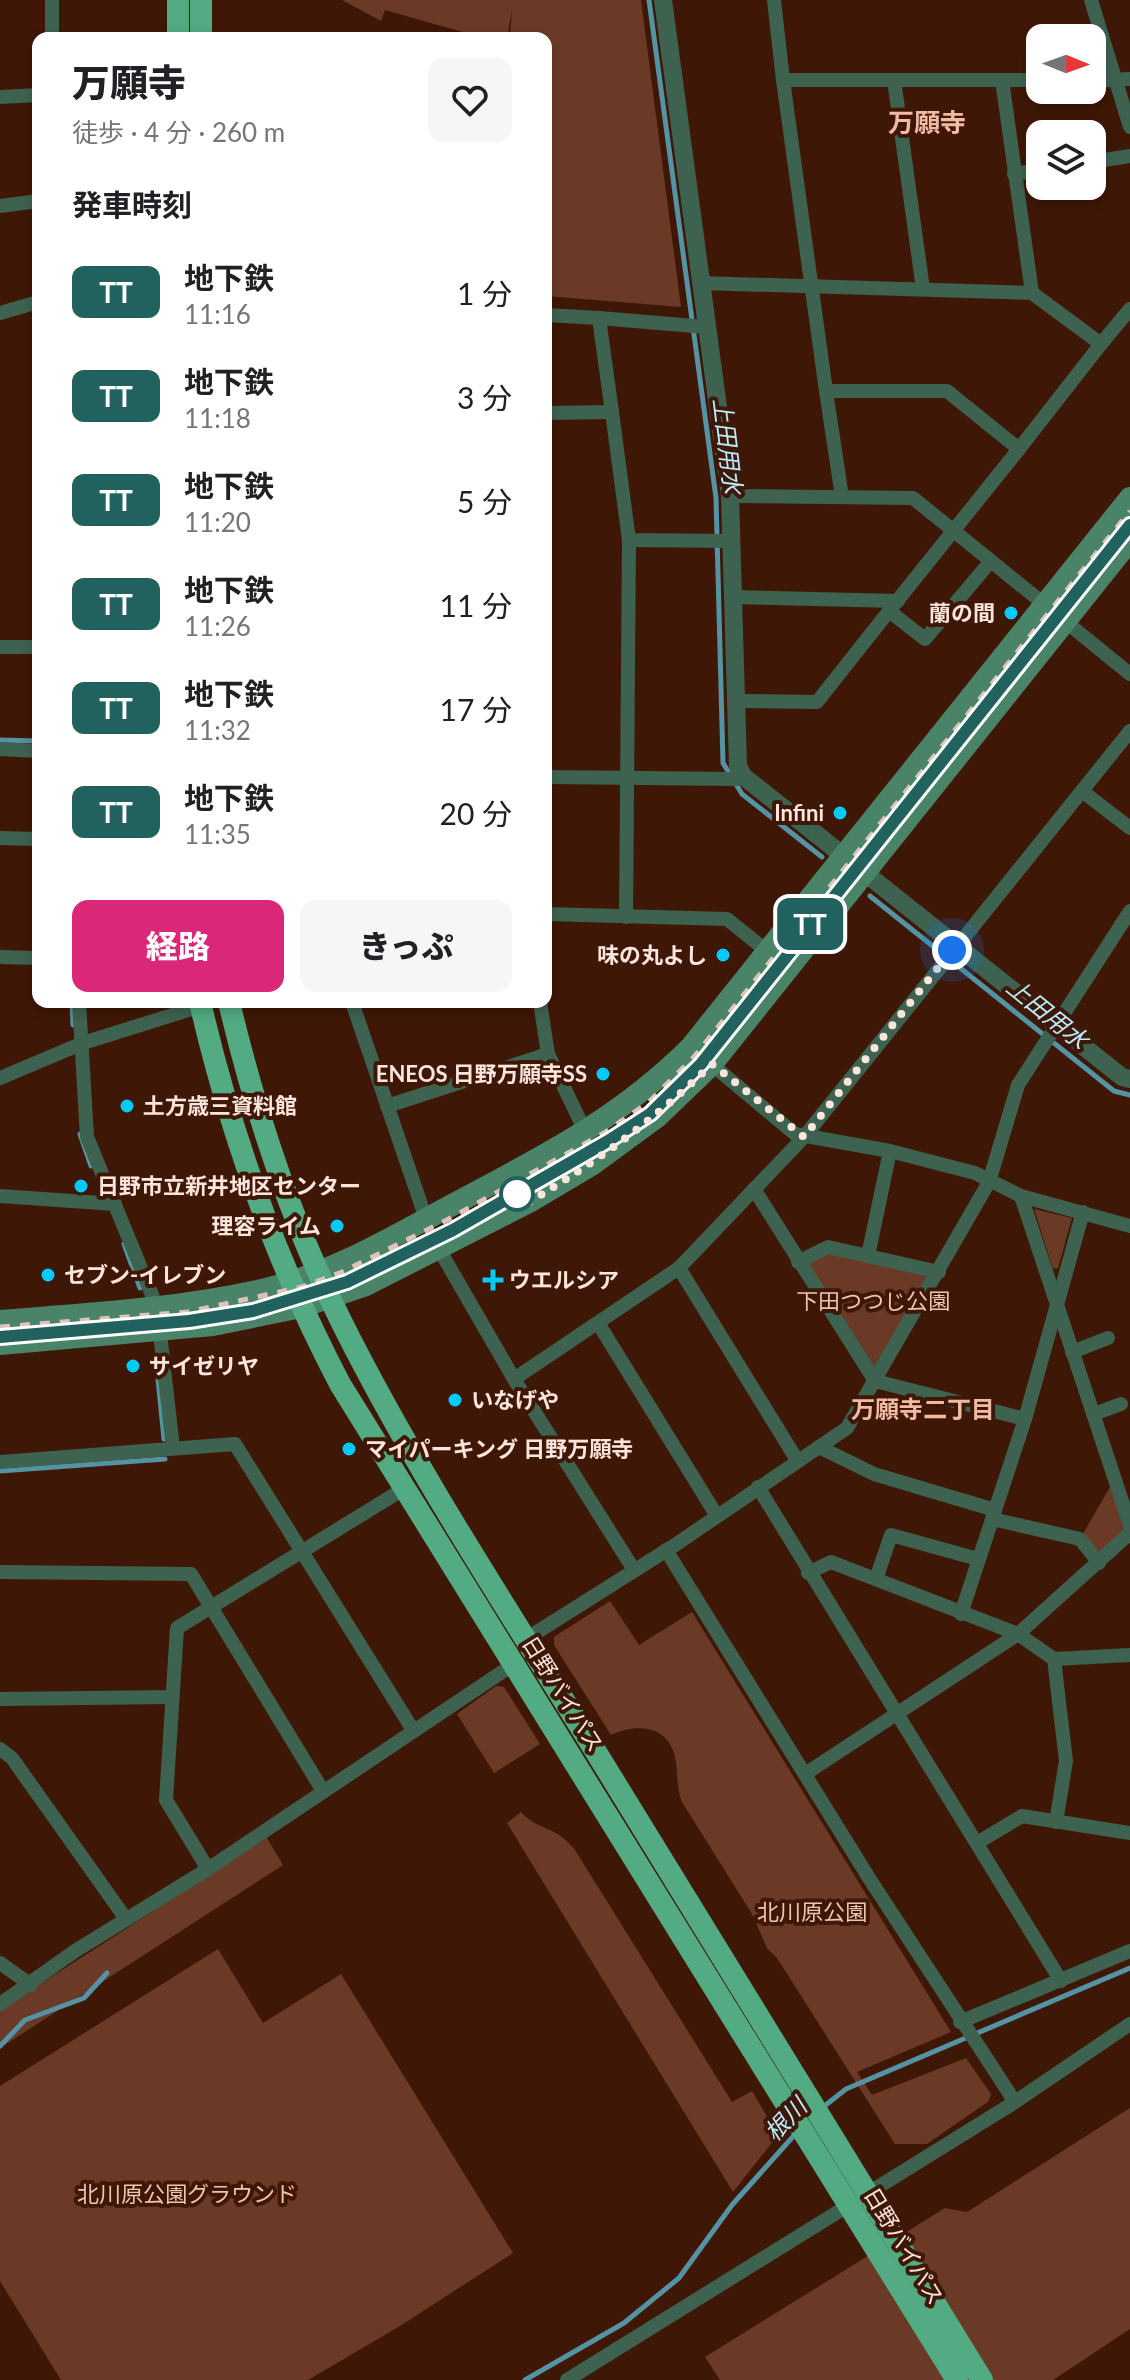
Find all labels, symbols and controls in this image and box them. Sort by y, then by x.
north arrow [1026,24,1106,104]
map controls [1026,24,1106,200]
button: heart [428,58,512,142]
text: 万願寺 [72,59,186,105]
district label: 万願寺 [888,106,966,138]
text: 徒歩 · 4 分 · 260 m [72,116,285,148]
button: layers [1026,120,1106,200]
text: 発車時刻 [72,186,192,222]
text: 地下鉄 [184,259,274,295]
text: TT [99,275,133,309]
text: 1 分 [457,275,512,311]
text: 11:16 [184,298,251,330]
text: 地下鉄 [184,363,274,399]
text: TT [99,379,133,413]
text: 3 分 [457,379,512,415]
water label: 上田用水 [708,396,749,498]
text: 11:18 [184,402,251,434]
text: 地下鉄 [184,467,274,503]
text: TT [99,483,133,517]
text: 5 分 [457,483,512,519]
text: 11:20 [184,506,251,538]
text: 地下鉄 [184,571,274,607]
text: TT [99,587,133,621]
text: 11 分 [440,587,512,623]
place label: 蘭の間 [929,599,995,626]
marker: 蘭の間 [1002,604,1020,622]
text: 11:26 [184,610,251,642]
text: 地下鉄 [184,675,274,711]
text: TT [99,691,133,725]
text: 17 分 [440,691,512,727]
text: 11:32 [184,714,251,746]
text: 地下鉄 [184,779,274,815]
text: TT [99,795,133,829]
text: 20 分 [440,795,512,831]
place label: Infini [774,799,824,826]
marker: Infini [831,804,849,822]
text: 11:35 [184,818,251,850]
line badge: TT [774,898,846,950]
button: 経路 [72,900,284,992]
button: きっぷ [300,900,512,992]
text: TT [793,907,827,941]
your location [932,930,972,970]
place label: 味の丸よし [597,941,707,968]
marker: 味の丸よし [714,946,732,964]
water label: 上田用水 [1002,971,1097,1056]
place label: ENEOS 日野万願寺SS [376,1060,587,1087]
marker: ENEOS 日野万願寺SS [594,1065,612,1083]
place label: 土方歳三資料館 [143,1092,297,1119]
marker: 土方歳三資料館 [118,1097,136,1115]
place label: 日野市立新井地区センター [97,1172,361,1199]
marker: 日野市立新井地区センター [72,1177,90,1195]
unlabelled marker [500,1177,534,1211]
place label: 理容ライム [211,1212,321,1239]
marker: 理容ライム [328,1217,346,1235]
place label: セブン-イレブン [64,1261,226,1288]
marker: セブン-イレブン [39,1266,57,1284]
place label: ウエルシア [509,1266,619,1293]
marker: ウエルシア [484,1271,502,1289]
park label: 下田つつじ公園 [796,1287,950,1314]
place label: サイゼリヤ [149,1352,259,1379]
marker: サイゼリヤ [124,1357,142,1375]
place label: いなげや [471,1386,559,1413]
marker: いなげや [446,1391,464,1409]
district label: 万願寺二丁目 [851,1394,995,1423]
place label: マイパーキング 日野万願寺 [365,1435,633,1462]
marker: マイパーキング 日野万願寺 [340,1440,358,1458]
street label: 日野バイパス [517,1631,610,1757]
park label: 北川原公園 [757,1898,867,1925]
water label: 根川 [758,2089,814,2146]
park label: 北川原公園グラウンド [77,2180,297,2207]
street label: 日野バイパス [859,2182,950,2309]

